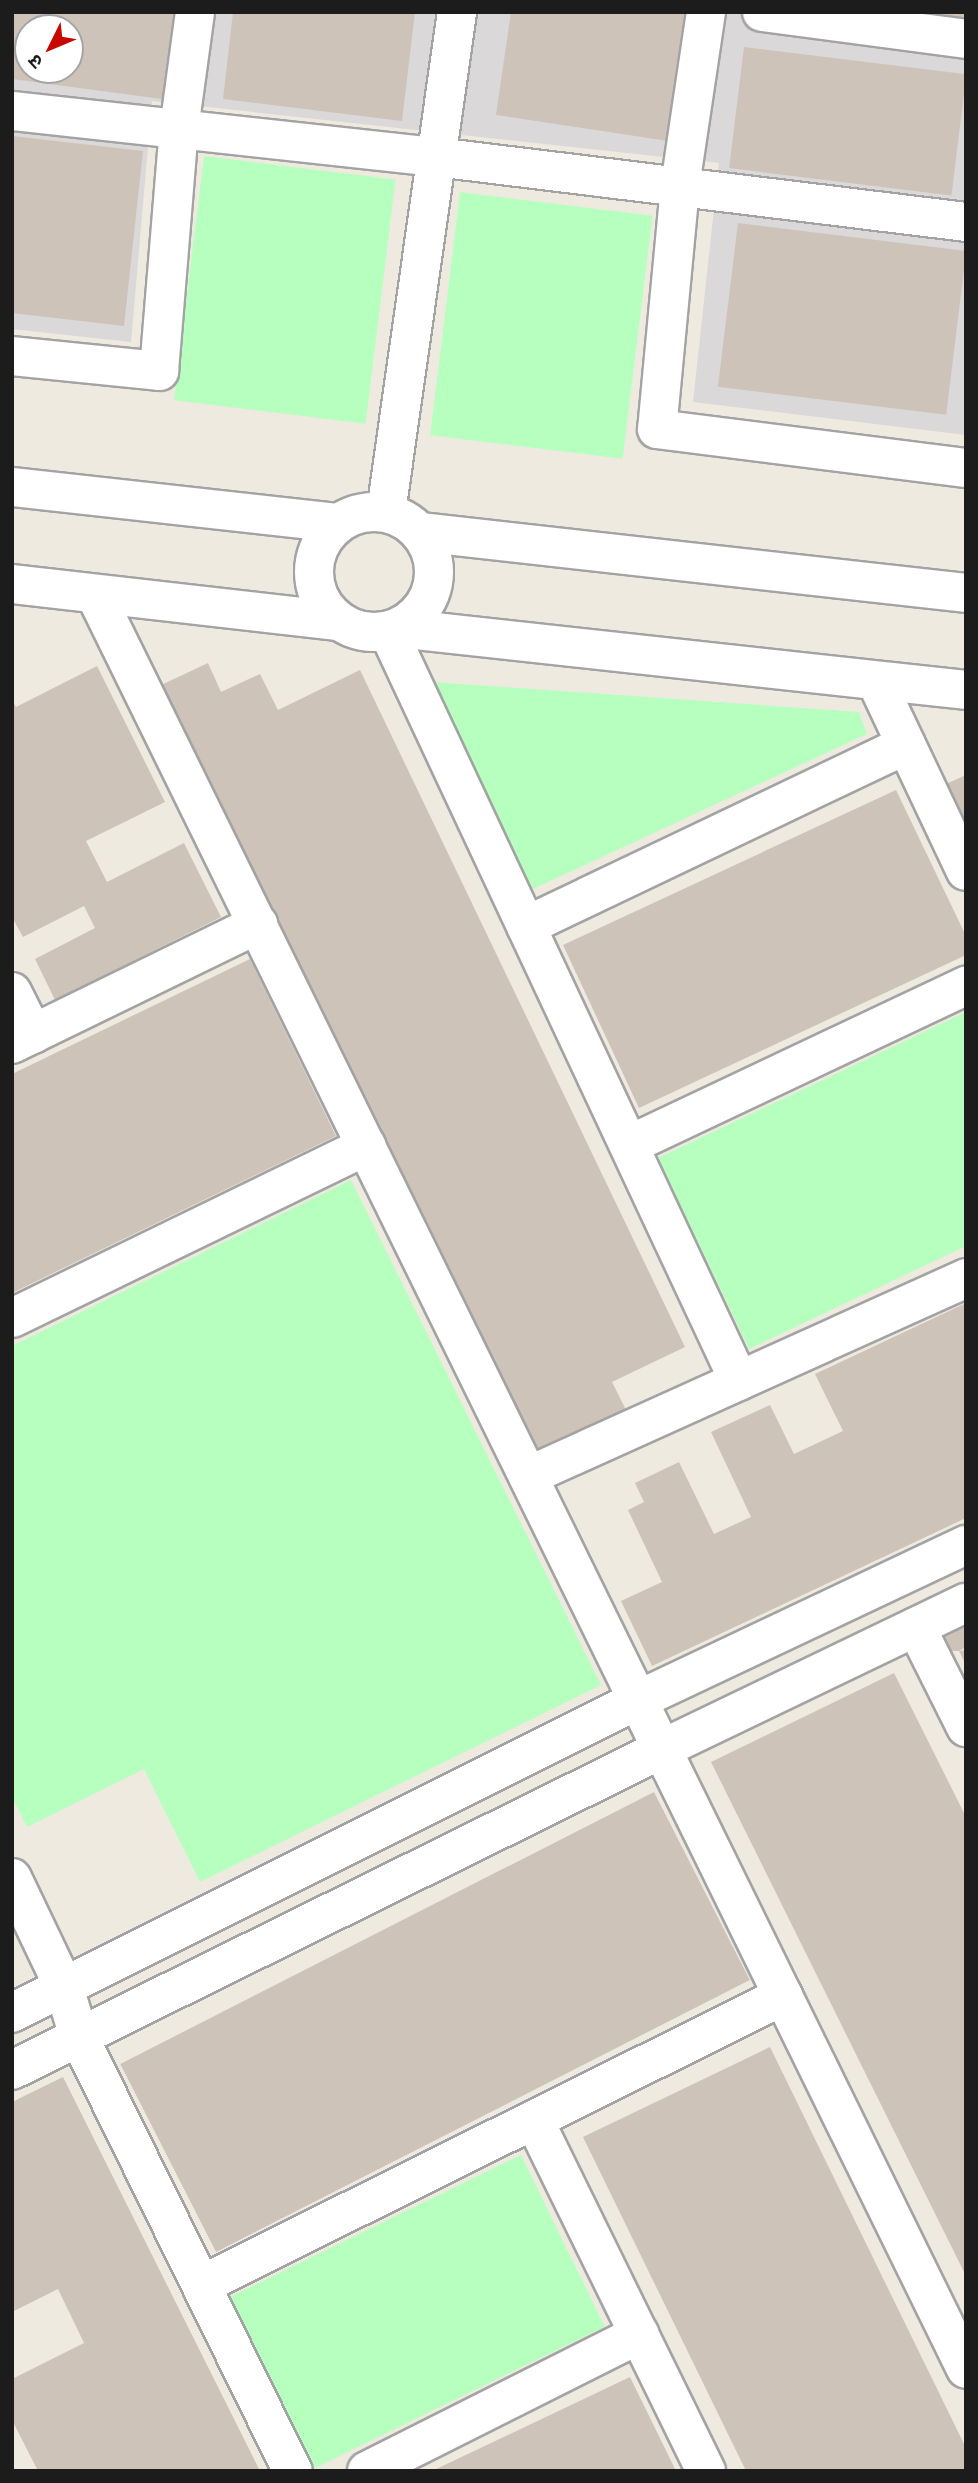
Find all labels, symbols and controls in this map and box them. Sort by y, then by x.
north arrow [14,14,84,84]
text: उ [23,50,48,74]

